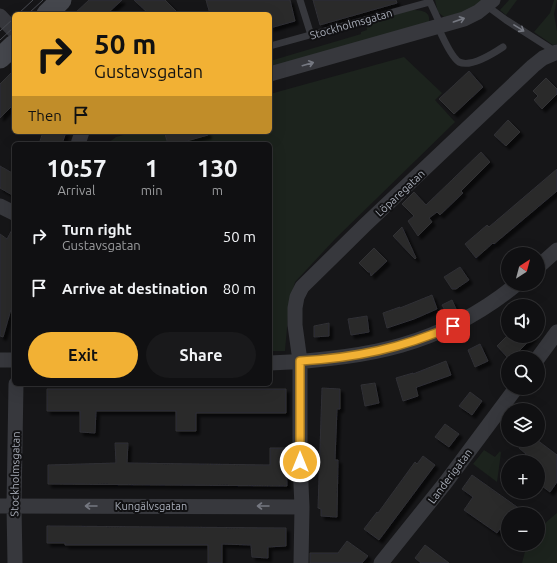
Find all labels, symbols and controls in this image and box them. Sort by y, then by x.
street label: Stockholmsgatan [308,6,394,42]
one-way arrow [453,16,465,24]
one-way arrow [513,24,525,32]
icon: right [28,28,80,80]
text: 50 m [94,28,156,59]
one-way arrow [301,60,314,67]
text: Gustavsgatan [94,61,203,81]
icon: arrive [70,104,92,126]
text: Then [28,107,62,124]
text: 10:57 [46,155,106,182]
text: 1 [145,155,158,182]
text: 130 [197,155,238,182]
street label: Löparegatan [373,167,427,219]
text: Arrival [57,183,95,197]
text: min [141,183,163,197]
text: m [212,183,223,197]
text: Turn right [62,221,132,238]
icon: right [28,225,50,247]
text: 50 m [223,228,256,245]
text: Gustavsgatan [62,238,141,252]
north arrow [501,247,545,291]
map controls [501,247,545,551]
icon: arrive [28,277,50,299]
text: Arrive at destination [62,280,208,297]
text: 80 m [223,280,256,297]
button: sound [501,299,545,343]
pin [436,309,470,343]
icon: arrive [442,315,464,337]
button: Exit [28,332,138,378]
button: Share [146,332,256,378]
button: search [501,351,545,395]
button: layers [501,403,545,447]
street label: Stockholmsgatan [8,431,22,517]
position arrow [279,441,321,483]
street label: Landerigatan [426,446,474,506]
button: + [501,455,545,499]
street label: Kungälvsgatan [115,500,187,512]
one-way arrow [85,502,98,510]
one-way arrow [257,502,270,510]
button: − [501,507,545,551]

